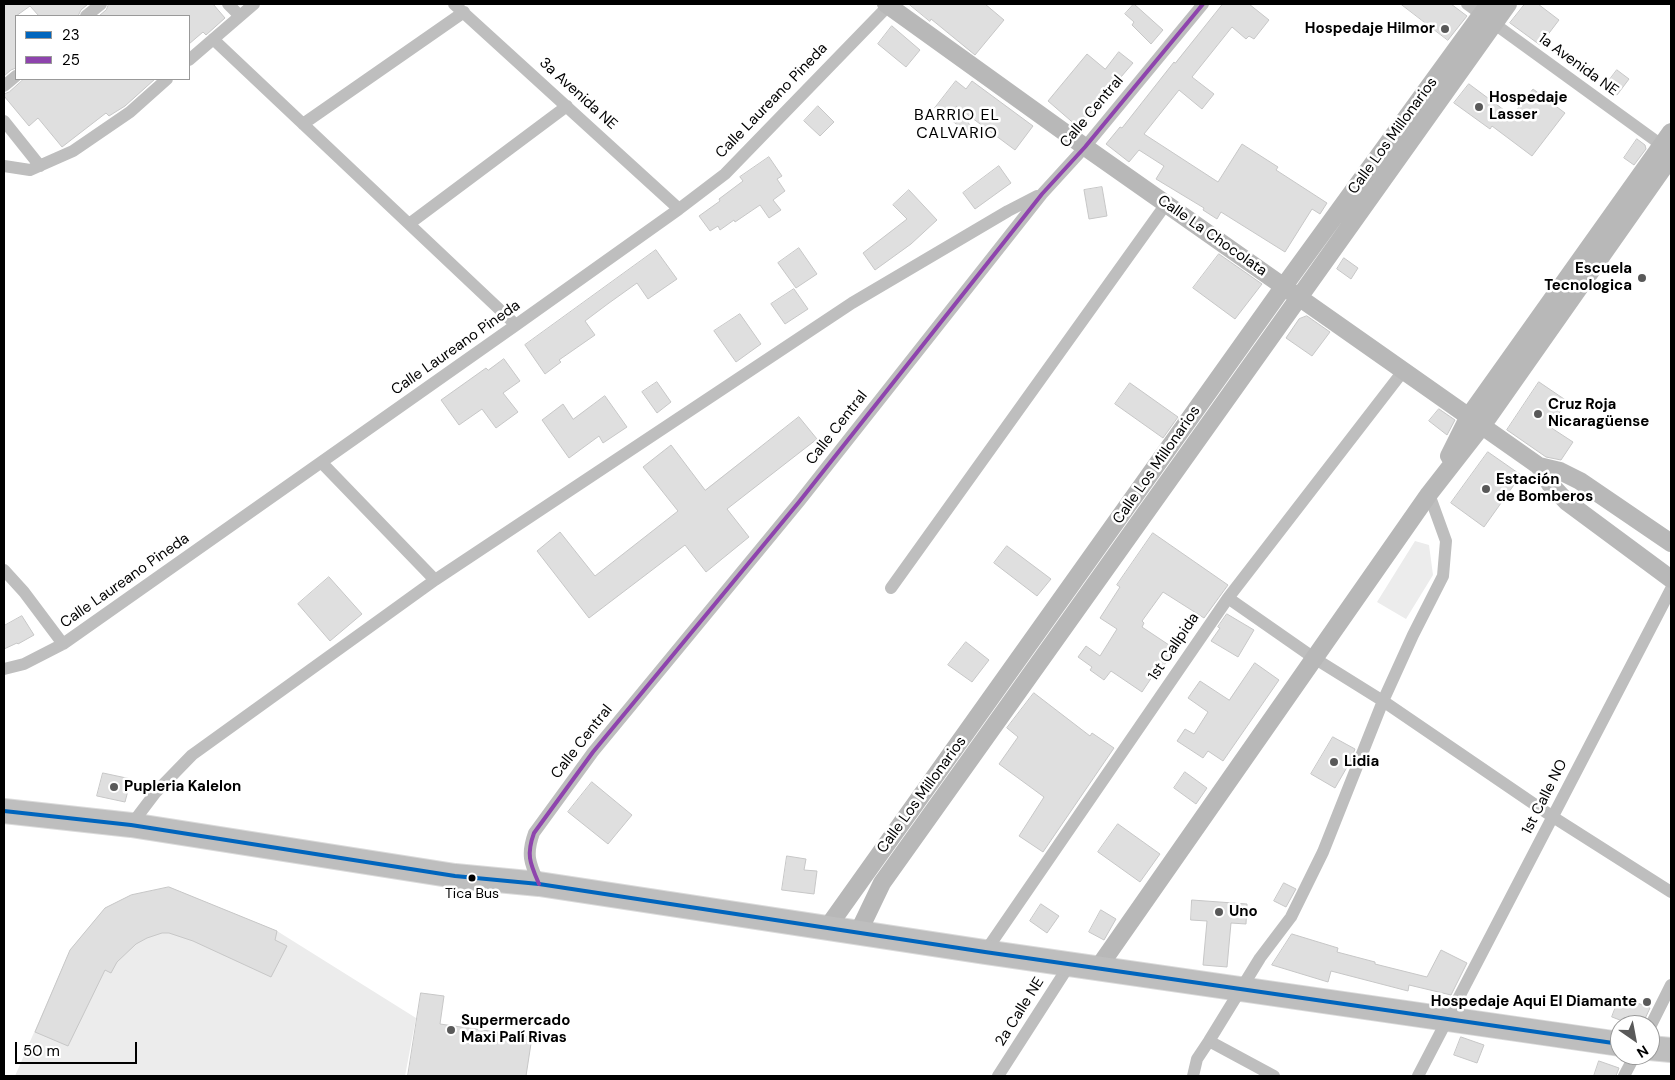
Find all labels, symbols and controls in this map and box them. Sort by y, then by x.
legend [15,15,190,80]
place label: Hospedaje Hilmor [1305,20,1435,38]
marker: Hospedaje Hilmor [1439,23,1451,35]
text: 23 [62,25,80,45]
street label: 1a Avenida NE [1534,30,1622,100]
street label: Calle Laureano Pineda [712,40,832,162]
text: 25 [62,50,80,70]
street label: 3a Avenida NE [535,54,621,134]
street label: Calle Central [1057,72,1127,152]
street label: Calle Los Millonarios [1344,74,1442,198]
place label: Hospedaje Lasser [1489,89,1567,124]
marker: Hospedaje Lasser [1473,101,1485,113]
district label: BARRIO EL CALVARIO [913,106,1001,144]
street label: Calle La Chocolata [1154,192,1270,280]
place label: Escuela Tecnologica [1544,260,1632,295]
marker: Escuela Tecnologica [1636,272,1648,284]
street label: Calle Laureano Pineda [388,297,524,399]
street label: Calle Central [803,387,871,469]
place label: Cruz Roja Nicaragüense [1548,396,1649,431]
street label: Calle Los Millonarios [1109,402,1205,528]
marker: Cruz Roja Nicaragüense [1532,408,1544,420]
place label: Estación de Bomberos [1496,471,1593,506]
marker: Estación de Bomberos [1480,483,1492,495]
street label: Calle Laureano Pineda [57,530,193,632]
street label: 1st Callpida [1145,610,1203,684]
street label: Calle Central [548,701,616,783]
street label: Calle Los Millonarios [873,733,971,857]
place label: Lidia [1344,753,1379,771]
marker: Lidia [1328,756,1340,768]
street label: 1st Calle NO [1518,756,1572,838]
place label: Pupleria Kalelon [124,778,241,796]
marker: Pupleria Kalelon [108,781,120,793]
marker: Tica Bus [467,873,477,883]
place label: Tica Bus [445,886,499,902]
place label: Uno [1229,903,1258,921]
marker: Uno [1213,906,1225,918]
street label: 2a Calle NE [992,974,1048,1050]
place label: Hospedaje Aqui El Diamante [1431,993,1637,1011]
marker: Hospedaje Aqui El Diamante [1641,996,1653,1008]
place label: Supermercado Maxi Palí Rivas [461,1012,570,1047]
north arrow [1610,1015,1660,1065]
marker: Supermercado Maxi Palí Rivas [445,1024,457,1036]
scale bar [18,1032,140,1064]
text: 50 m [23,1041,60,1061]
text: N [1633,1041,1652,1062]

